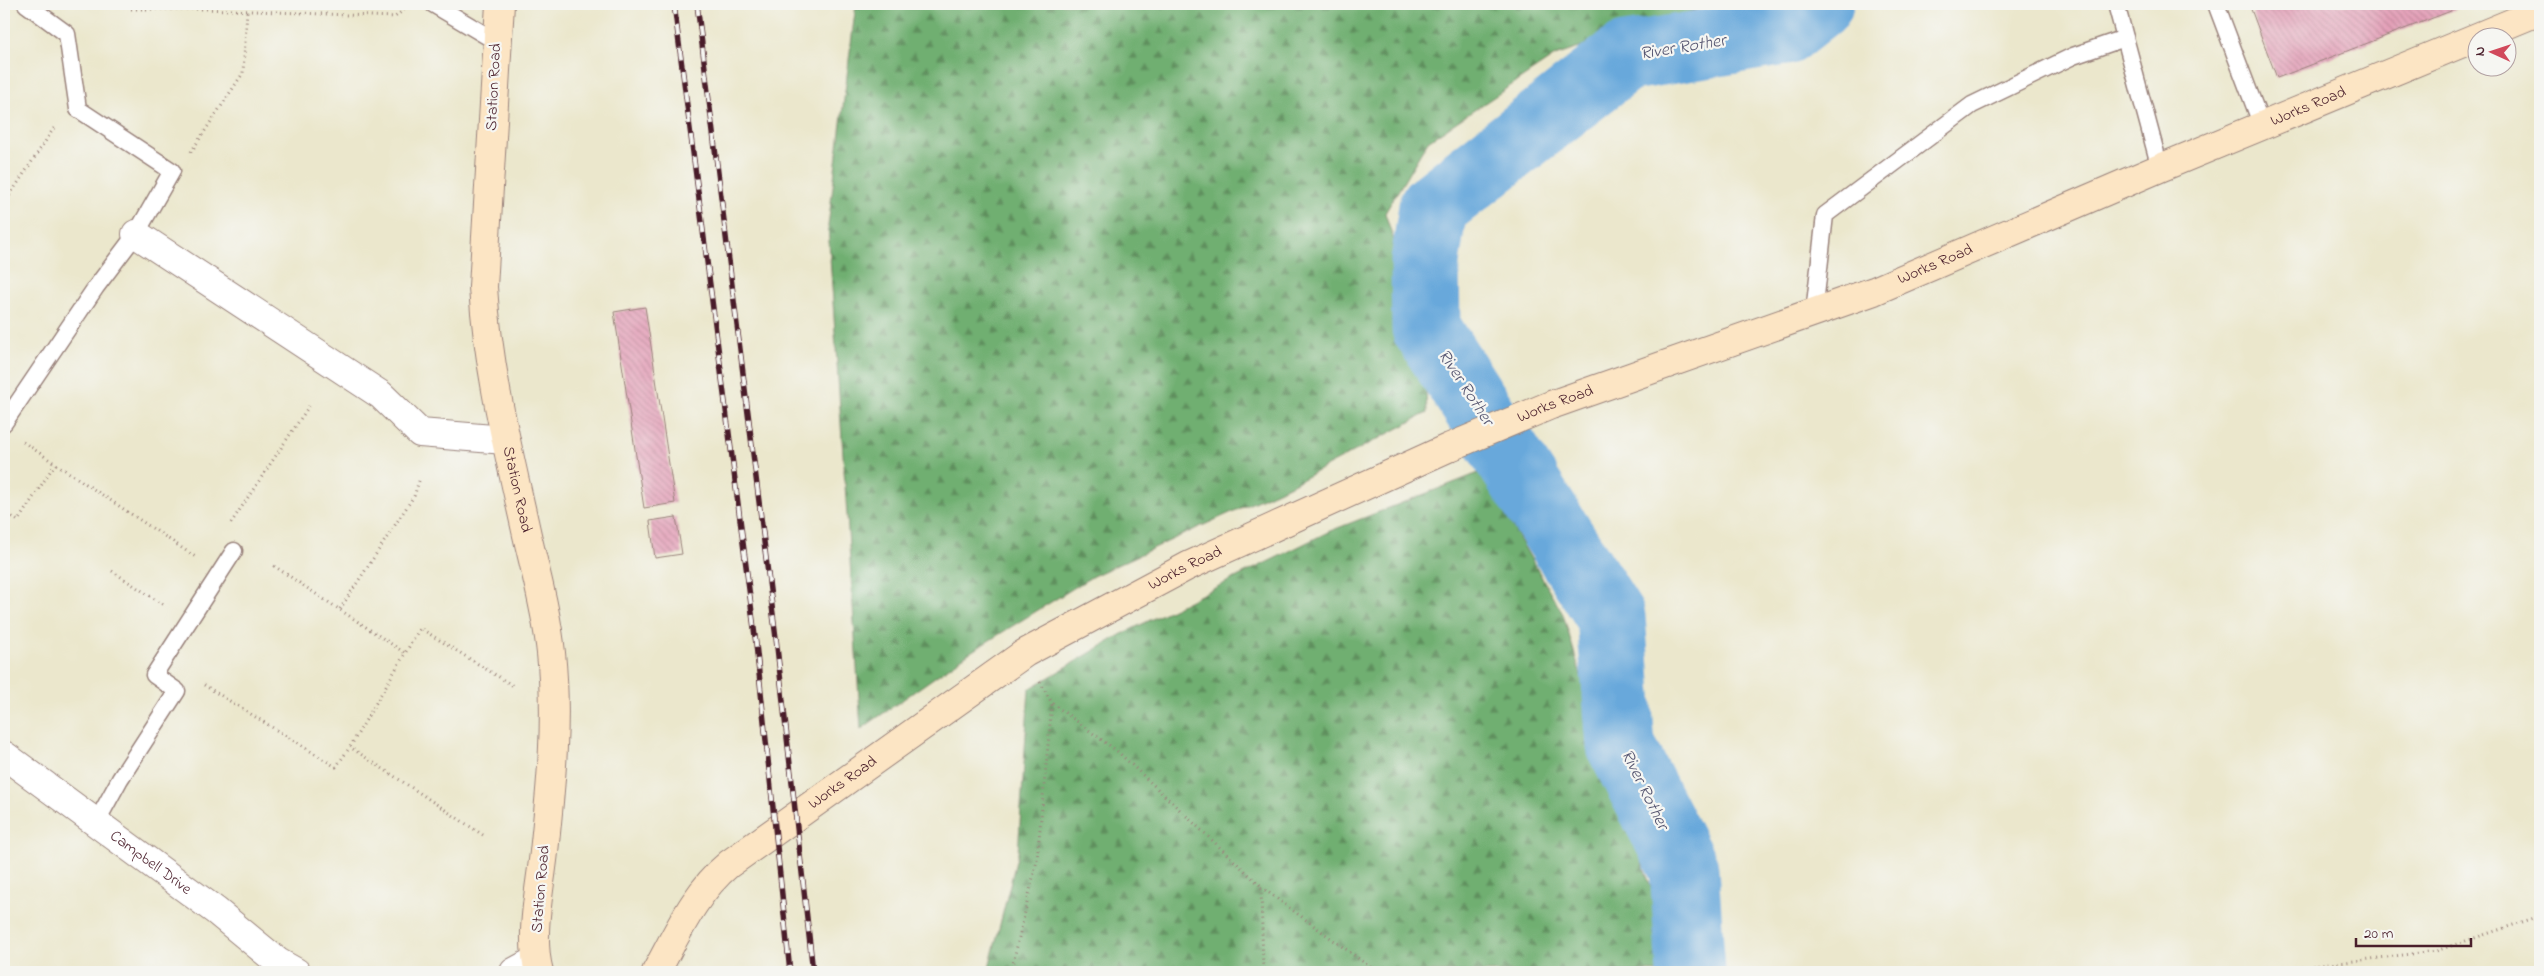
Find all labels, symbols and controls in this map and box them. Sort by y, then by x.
water label: River Rother [1638,28,1730,68]
north arrow [2466,28,2516,78]
street label: Station Road [480,43,508,131]
text: N [2470,46,2491,57]
street label: Works Road [2267,80,2350,133]
street label: Works Road [1894,238,1977,291]
water label: River Rother [1431,345,1501,433]
street label: Works Road [1514,379,1597,430]
street label: Station Road [496,444,538,535]
street label: Works Road [1144,540,1226,597]
water label: River Rother [1613,745,1676,837]
street label: Works Road [803,750,882,816]
street label: Campbell Drive [105,825,197,902]
street label: Station Road [525,844,557,934]
scale bar [2356,916,2472,948]
text: 20 m [2364,923,2394,945]

